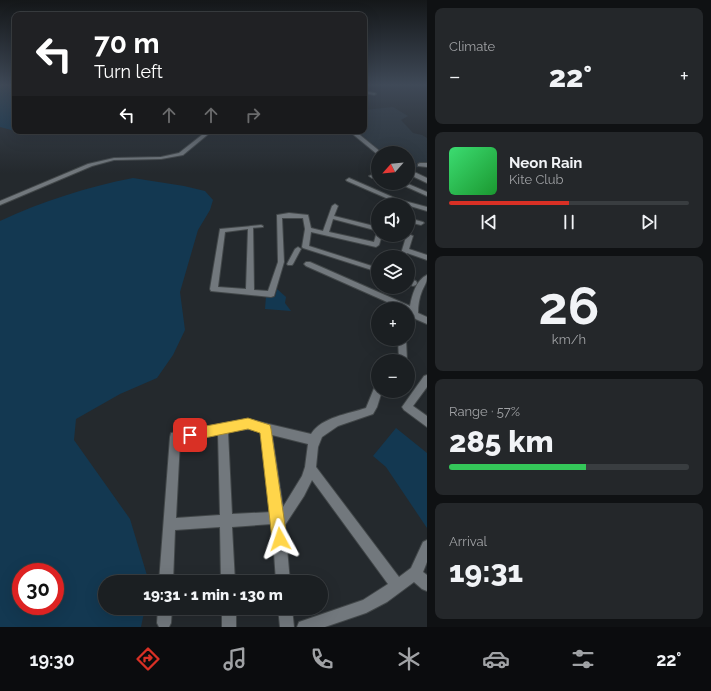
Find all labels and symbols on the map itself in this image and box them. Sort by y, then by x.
north arrow [371,146,415,190]
pin [173,418,207,452]
position arrow [259,518,301,560]
speed limit sign: 30 [12,563,64,615]

